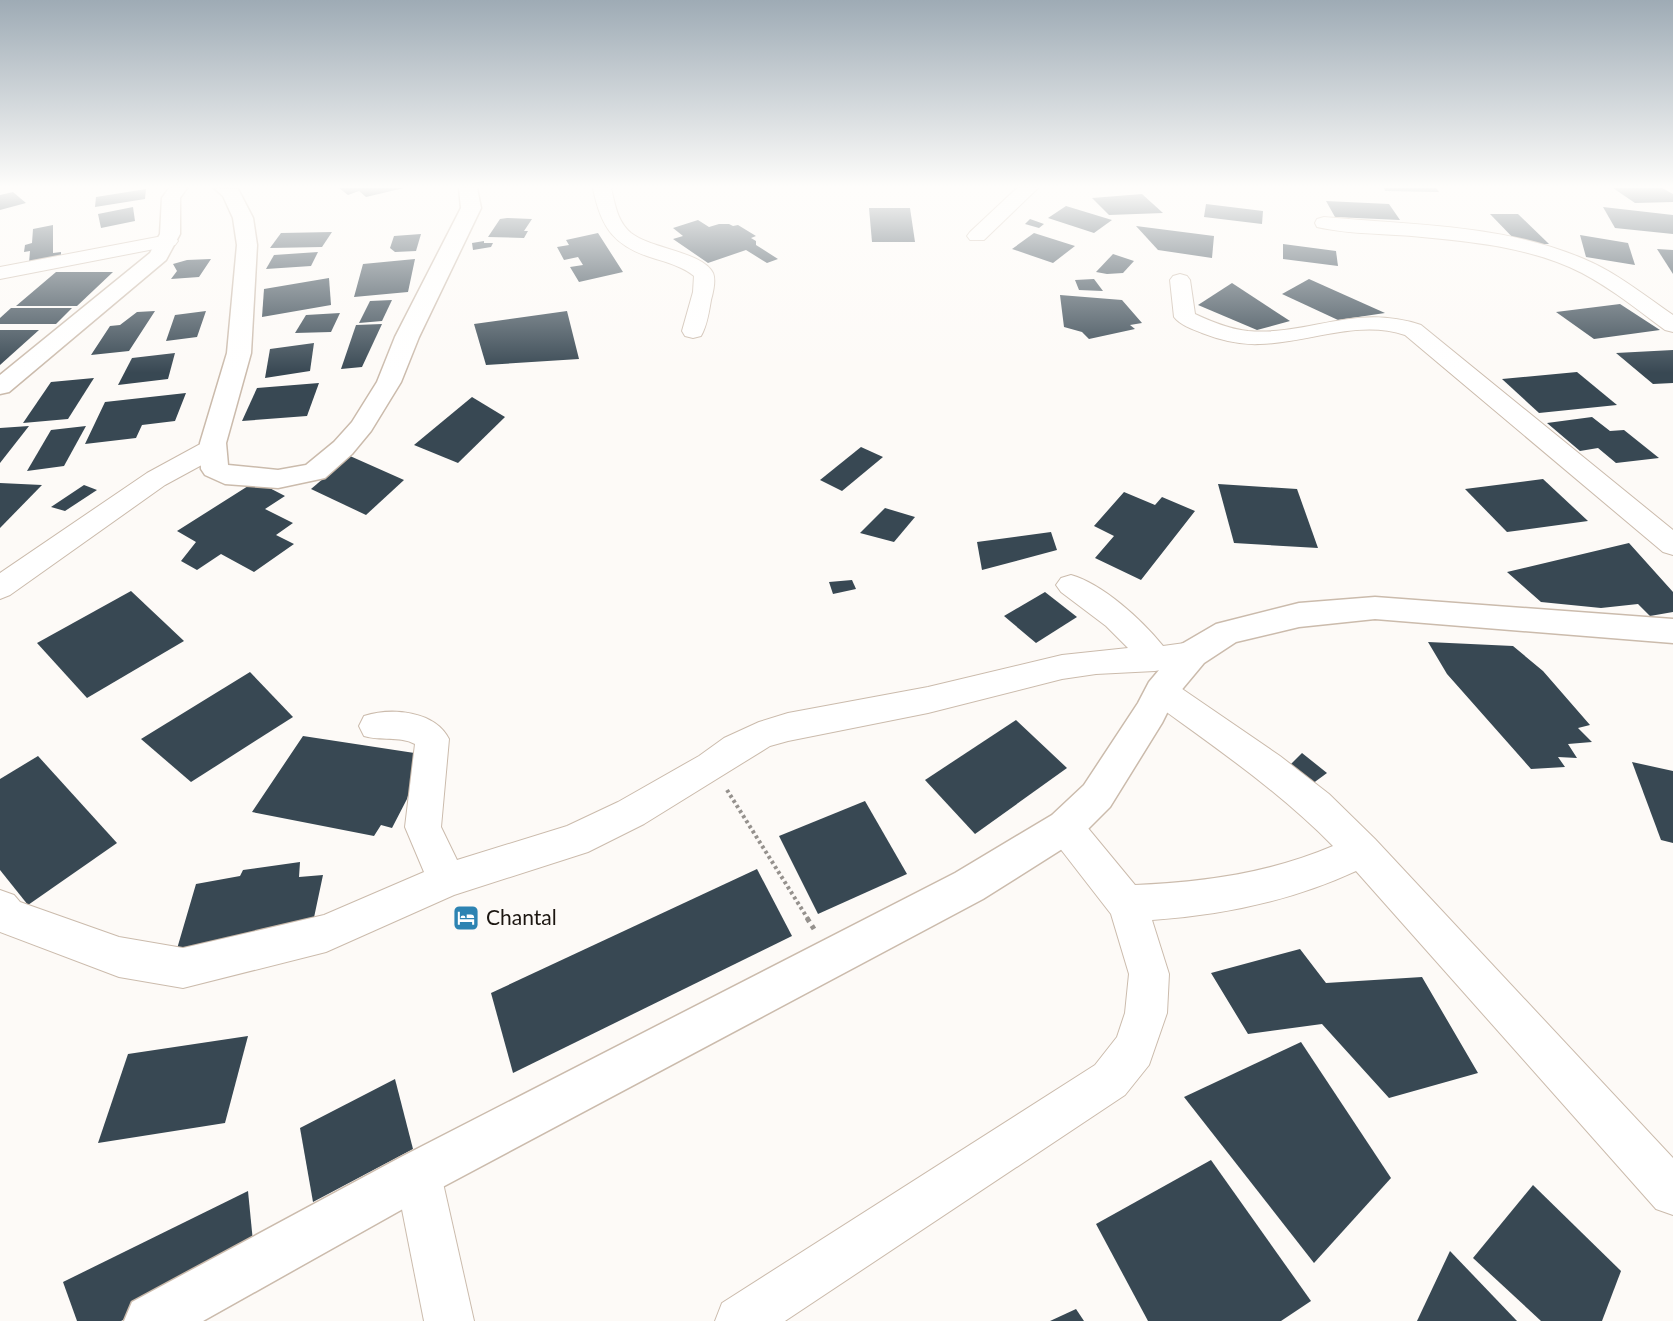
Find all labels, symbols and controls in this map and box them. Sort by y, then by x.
hotel icon: Chantal [451,903,481,933]
place label: Chantal [486,904,557,929]

